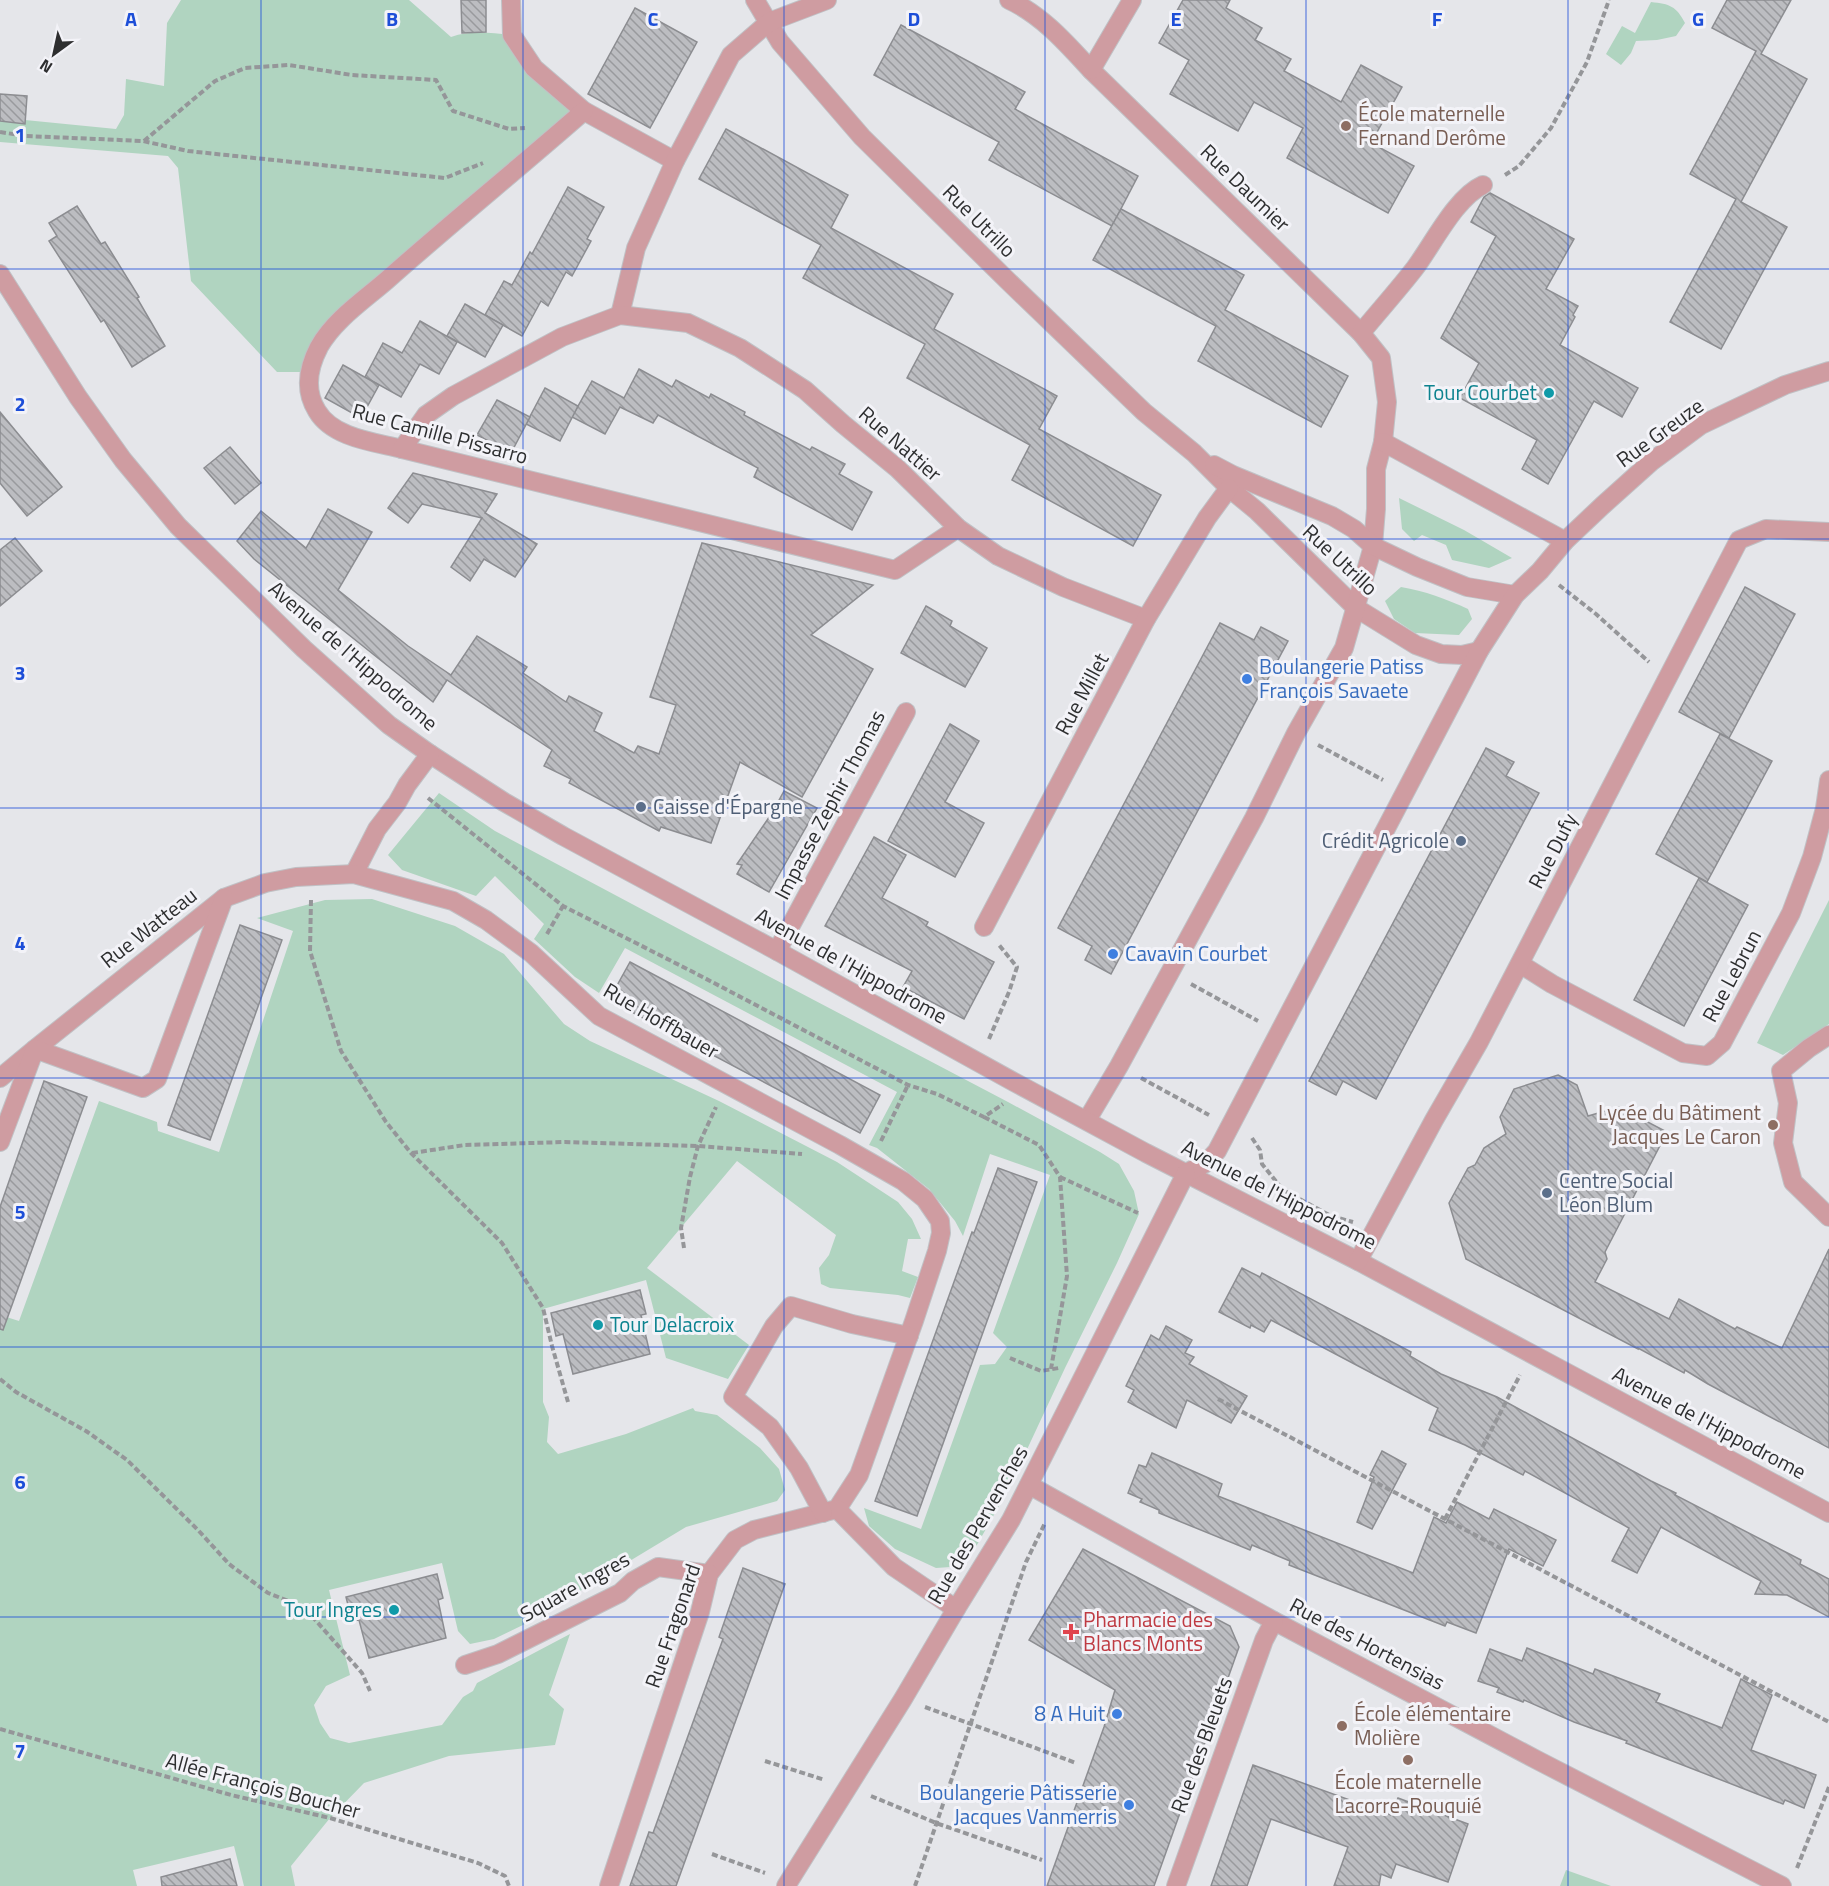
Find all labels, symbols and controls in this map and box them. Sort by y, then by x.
text: A [125,3,137,34]
text: B [386,3,398,34]
text: C [648,3,659,34]
text: D [908,3,920,34]
text: E [1170,3,1182,34]
text: F [1432,3,1443,34]
text: G [1692,3,1704,34]
north arrow [24,24,84,84]
text: N [35,53,57,80]
place label: École maternelle Fernand Derôme [1358,97,1506,153]
text: 1 [14,119,26,150]
marker: École maternelle Fernand Derôme [1339,119,1353,133]
street label: Rue Daumier [1193,136,1298,239]
street label: Rue Utrillo [936,176,1024,264]
place label: Tour Courbet [1424,376,1538,408]
marker: Tour Courbet [1542,386,1556,400]
text: 2 [14,388,26,419]
street label: Rue Greuze [1609,390,1710,475]
street label: Rue Camille Pissarro [349,394,532,472]
street label: Rue Nattier [852,398,949,489]
street label: Rue Utrillo [1296,516,1386,603]
street label: Avenue de l'Hippodrome [262,573,445,738]
street label: Rue Millet [1046,646,1116,740]
place label: Boulangerie Patiss François Savaete [1259,650,1424,706]
text: 3 [14,657,26,688]
marker: Boulangerie Patiss François Savaete [1240,672,1254,686]
street label: Impasse Zephir Thomas [766,704,893,905]
place label: Caisse d'Épargne [653,790,803,822]
marker: Caisse d'Épargne [634,800,648,814]
street label: Rue Dufy [1519,807,1585,894]
place label: Crédit Agricole [1322,824,1449,856]
marker: Crédit Agricole [1454,834,1468,848]
street label: Rue Watteau [93,879,204,975]
street label: Avenue de l'Hippodrome [750,899,953,1031]
street label: Rue Lebrun [1693,924,1769,1027]
text: 4 [14,927,26,958]
place label: Cavavin Courbet [1125,937,1268,969]
marker: Cavavin Courbet [1106,947,1120,961]
street label: Rue Hoffbauer [598,974,725,1066]
place label: Lycée du Bâtiment Jacques Le Caron [1598,1096,1762,1152]
marker: Lycée du Bâtiment Jacques Le Caron [1766,1118,1780,1132]
street label: Avenue de l'Hippodrome [1176,1131,1383,1257]
place label: Centre Social Léon Blum [1559,1164,1673,1220]
marker: Centre Social Léon Blum [1540,1186,1554,1200]
text: 5 [14,1196,26,1227]
place label: Tour Delacroix [610,1308,735,1340]
marker: Tour Delacroix [591,1318,605,1332]
street label: Avenue de l'Hippodrome [1607,1357,1812,1487]
street label: Rue des Pervenches [919,1439,1036,1610]
text: 6 [14,1466,26,1497]
street label: Square Ingres [514,1543,635,1629]
street label: Rue Fragonard [636,1559,708,1692]
street label: Rue des Hortensias [1284,1589,1451,1698]
place label: Tour Ingres [284,1593,382,1625]
marker: Tour Ingres [387,1603,401,1617]
place label: Pharmacie des Blancs Monts [1083,1603,1213,1659]
marker: Pharmacie des Blancs Monts [1064,1625,1078,1639]
street label: Rue des Bleuets [1162,1672,1240,1817]
place label: 8 A Huit [1034,1697,1106,1729]
place label: École élémentaire Molière [1354,1697,1511,1753]
marker: 8 A Huit [1110,1707,1124,1721]
marker: École élémentaire Molière [1335,1719,1349,1733]
text: 7 [14,1735,26,1766]
street label: Allée François Boucher [162,1744,364,1826]
marker: École maternelle Lacorre-Rouquié [1401,1753,1415,1767]
place label: École maternelle Lacorre-Rouquié [1334,1765,1482,1821]
place label: Boulangerie Pâtisserie Jacques Vanmerris [919,1776,1117,1832]
marker: Boulangerie Pâtisserie Jacques Vanmerris [1122,1798,1136,1812]

